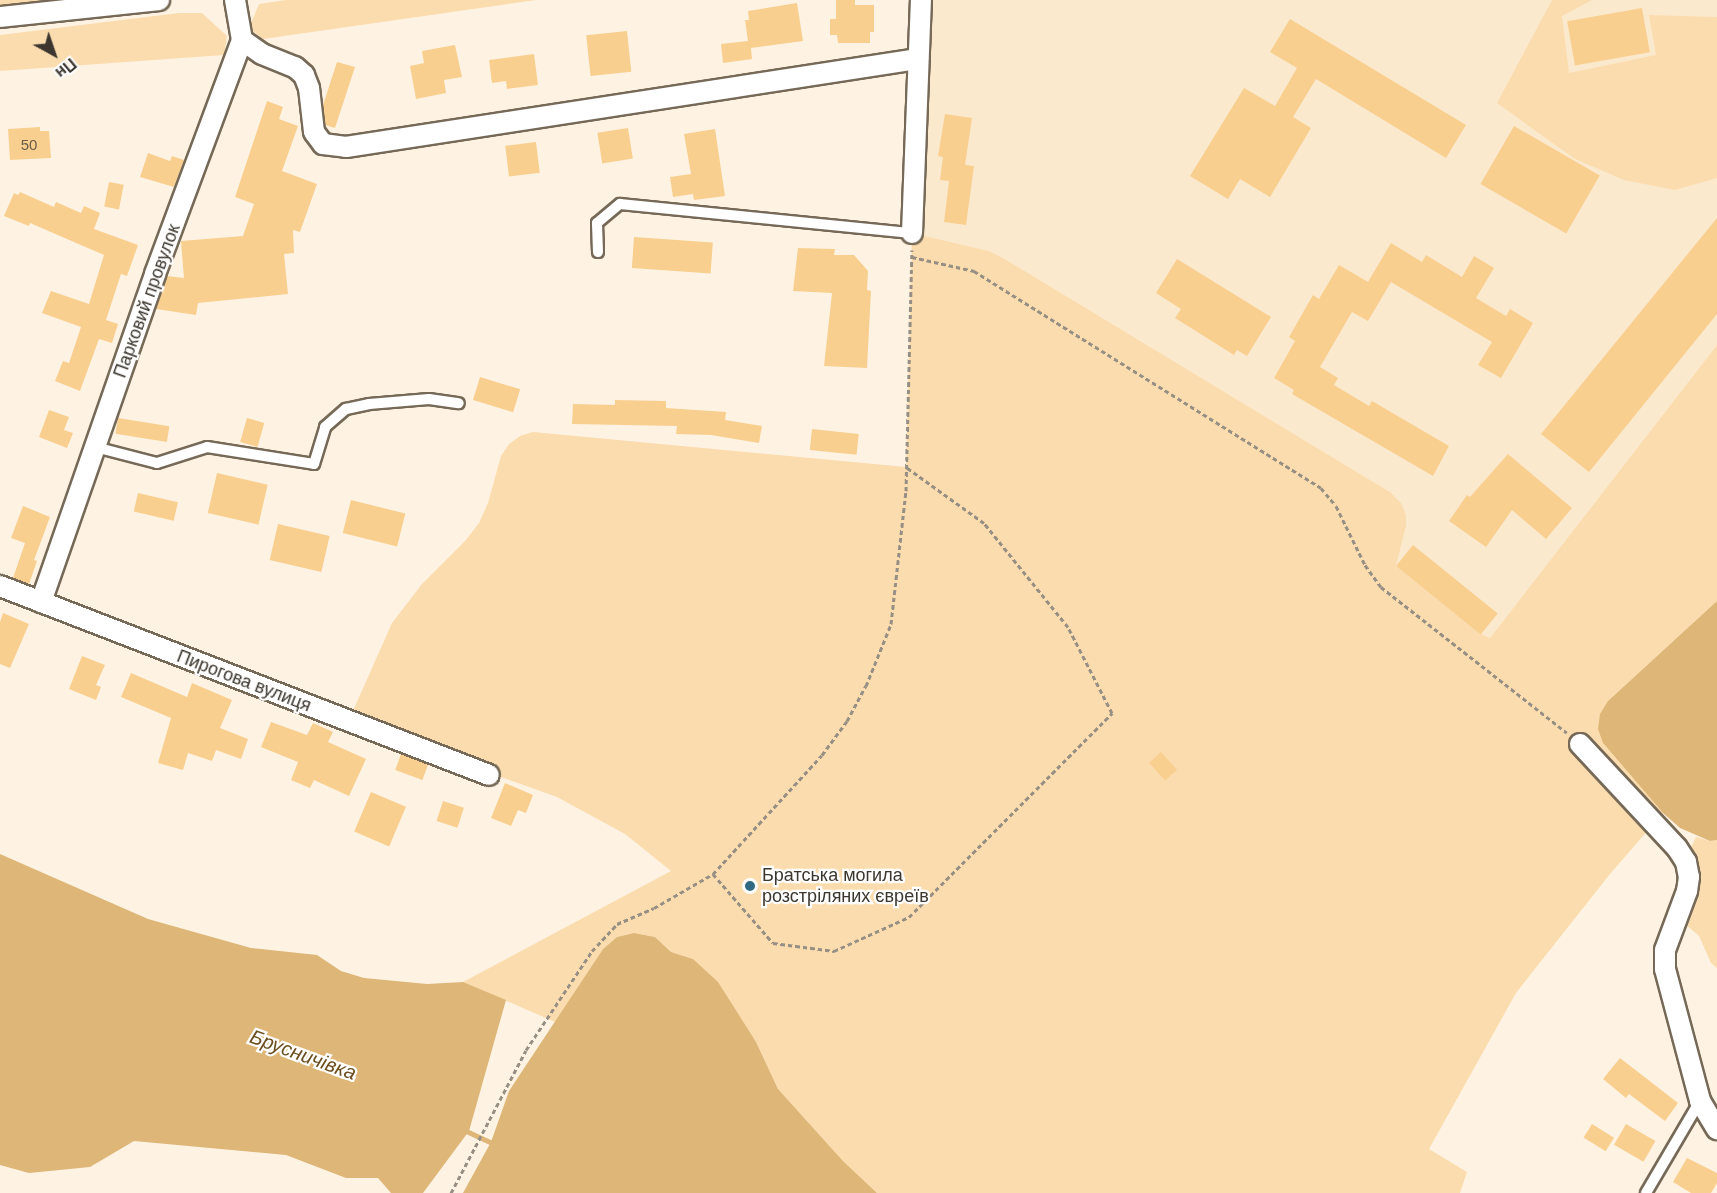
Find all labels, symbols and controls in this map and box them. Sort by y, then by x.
north arrow [24,24,84,84]
text: Пн [52,55,79,81]
house number: 50 [21,136,37,154]
street label: Парковий провулок [109,221,185,381]
street label: Пирогова вулиця [174,645,314,717]
place label: Братська могила розстріляних євреїв [762,865,929,908]
marker: Братська могила розстріляних євреїв [743,879,757,893]
water label: Брусничівка [247,1025,359,1085]

